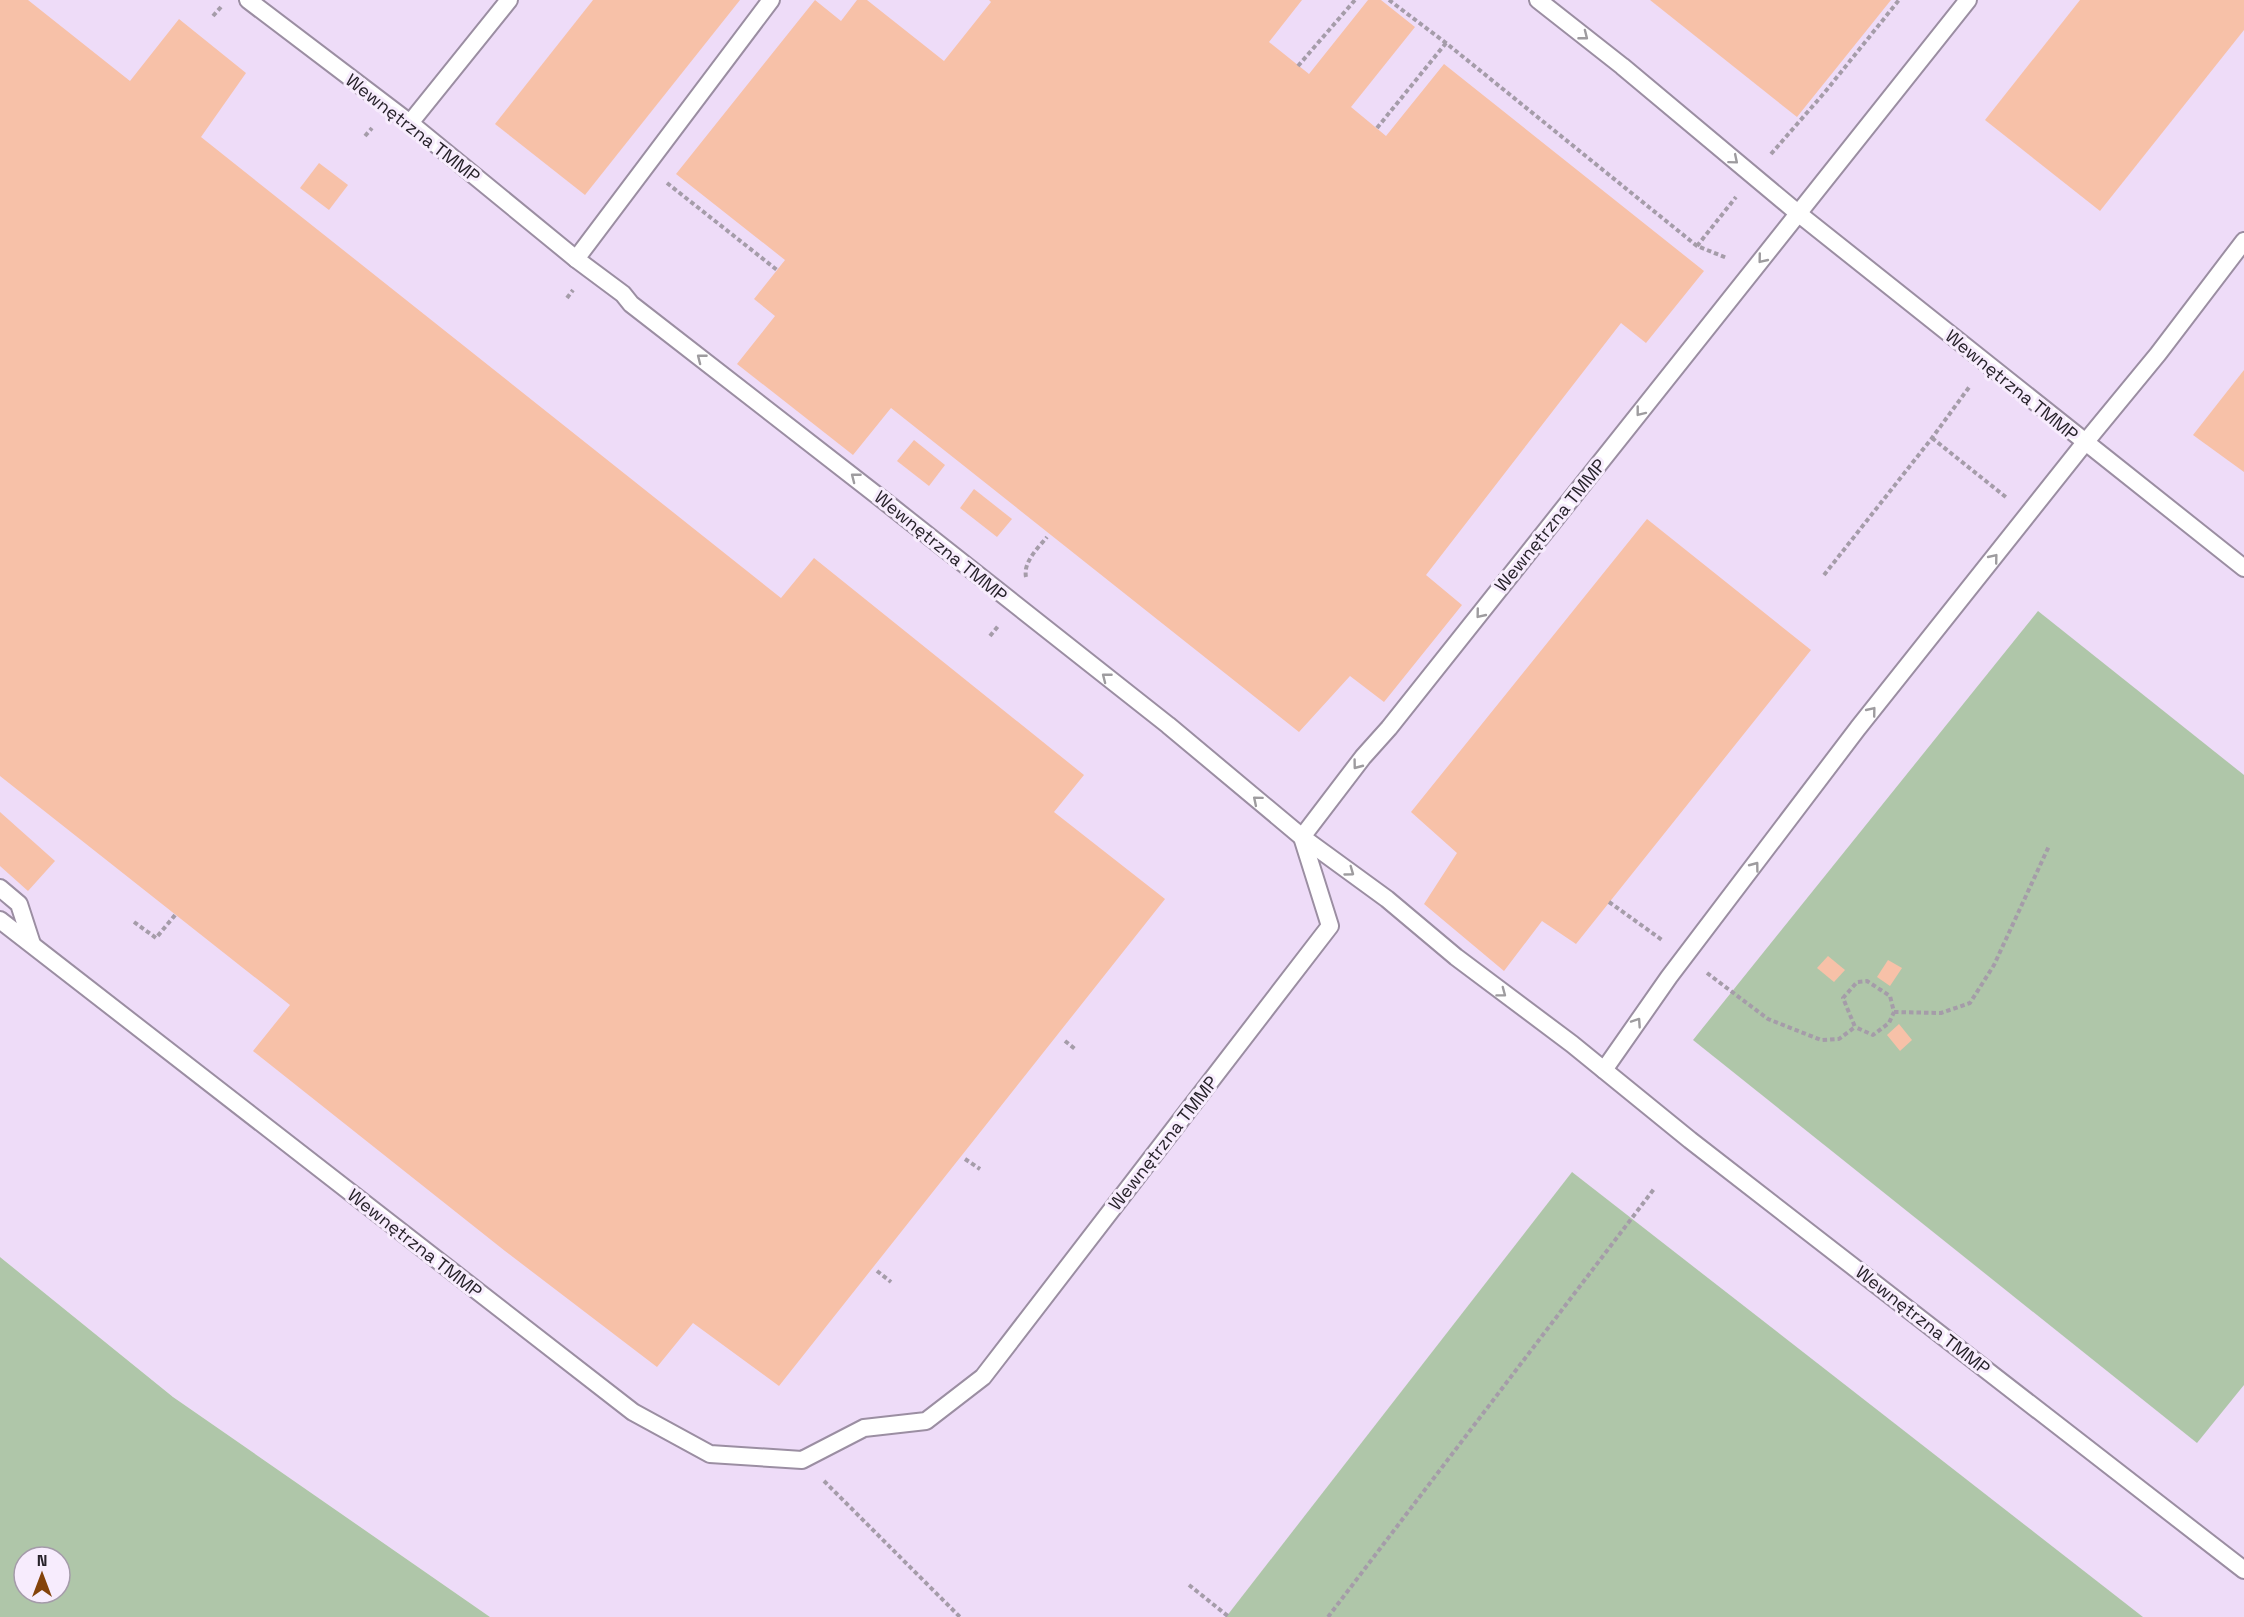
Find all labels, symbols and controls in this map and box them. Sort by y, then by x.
one-way arrow [1577,29,1588,40]
street label: Wewnętrzna TMMP [341,68,485,188]
one-way arrow [1728,152,1739,163]
one-way arrow [1758,252,1769,263]
street label: Wewnętrzna TMMP [1941,324,2083,446]
one-way arrow [696,354,707,365]
one-way arrow [1637,405,1648,416]
street label: Wewnętrzna TMMP [1489,454,1611,596]
one-way arrow [850,474,861,485]
street label: Wewnętrzna TMMP [870,485,1012,607]
one-way arrow [1987,554,1998,565]
one-way arrow [1476,607,1487,618]
one-way arrow [1102,673,1113,684]
one-way arrow [1865,706,1876,717]
one-way arrow [1354,759,1365,770]
one-way arrow [1253,796,1264,807]
one-way arrow [1748,862,1759,873]
one-way arrow [1343,865,1354,876]
one-way arrow [1496,986,1507,997]
one-way arrow [1630,1017,1641,1028]
street label: Wewnętrzna TMMP [1103,1071,1223,1215]
street label: Wewnętrzna TMMP [343,1183,487,1303]
street label: Wewnętrzna TMMP [1851,1260,1995,1380]
north arrow [12,1545,72,1605]
text: N [37,1550,47,1571]

